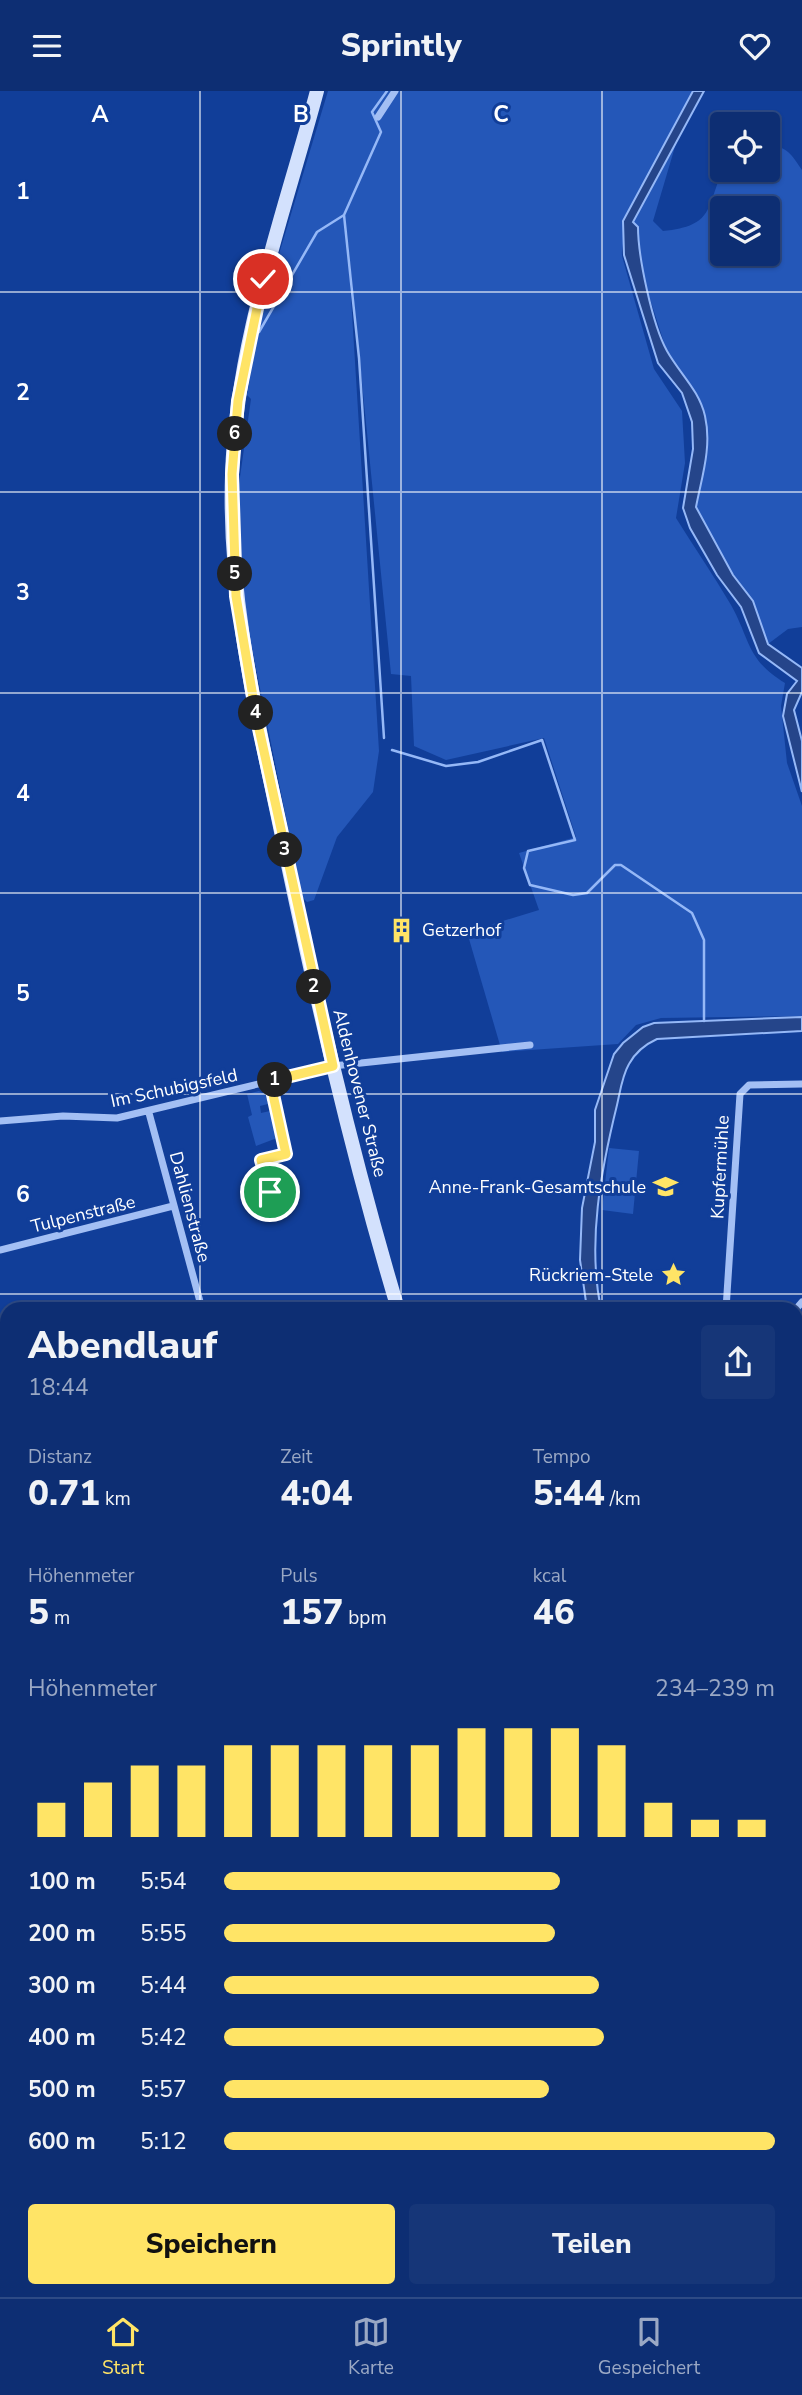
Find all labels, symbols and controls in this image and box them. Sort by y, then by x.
text: Sprintly [340,24,462,67]
icon: menu [28,27,66,65]
icon: heart [736,27,774,65]
text: A [91,99,109,130]
text: B [293,99,309,130]
text: C [493,99,509,130]
map controls [710,112,780,266]
button: locate [710,112,780,182]
text: 1 [16,176,30,207]
button: layers [710,196,780,266]
pin [233,249,293,309]
icon: check [244,260,282,298]
text: 2 [16,377,30,408]
pin: 6 [218,417,252,451]
text: 6 [229,420,240,446]
pin: 5 [218,557,252,591]
text: 5 [229,560,240,586]
text: 3 [16,577,30,608]
pin: 4 [238,695,274,731]
text: 4 [250,699,261,725]
text: 4 [16,778,30,809]
pin: 3 [268,833,302,867]
text: 3 [279,836,290,862]
building icon: Getzerhof [388,916,416,944]
place label: Getzerhof [422,918,502,942]
pin: 2 [296,969,332,1005]
text: 2 [308,973,319,999]
text: 5 [16,978,30,1009]
street label: Aldenhovener Straße [328,1007,392,1179]
street label: Im Schubigsfeld [108,1063,240,1113]
pin: 1 [258,1063,292,1097]
text: 1 [269,1066,280,1092]
street label: Kupfermühle [705,1114,735,1220]
street label: Dahlienstraße [164,1149,216,1265]
pin [240,1162,300,1222]
icon: arrive [251,1173,289,1211]
school or university icon: Anne-Frank-Gesamtschule [652,1173,680,1201]
place label: Anne-Frank-Gesamtschule [428,1175,646,1199]
text: 6 [16,1179,30,1210]
street label: Tulpenstraße [28,1189,138,1239]
place icon: Rückriem-Stele [659,1261,687,1289]
place label: Rückriem-Stele [529,1263,653,1287]
text: Abendlauf [28,1320,217,1371]
button: share [701,1325,775,1399]
text: 18:44 [28,1372,88,1403]
text: Distanz [28,1444,92,1470]
text: Zeit [280,1444,312,1470]
text: Tempo [533,1444,591,1470]
text: 0.71 [28,1470,100,1517]
text: 4:04 [280,1470,352,1517]
text: 5:44 [533,1470,605,1517]
text: km [100,1486,131,1512]
text: /km [605,1486,641,1512]
text: Höhenmeter [28,1563,135,1589]
text: Puls [280,1563,318,1589]
text: kcal [533,1563,566,1589]
text: 5 [28,1589,49,1636]
text: 157 [280,1589,343,1636]
text: 46 [533,1589,575,1636]
text: m [49,1605,70,1631]
text: bpm [343,1605,387,1631]
text: Höhenmeter [28,1673,157,1704]
text: 234–239 m [655,1673,775,1704]
text: 100 m [28,1866,96,1897]
text: 5:54 [140,1866,187,1897]
text: 200 m [28,1918,96,1949]
text: 5:55 [140,1918,187,1949]
text: 300 m [28,1970,96,2001]
text: 5:44 [140,1970,187,2001]
text: 400 m [28,2022,96,2053]
text: 5:42 [140,2022,187,2053]
text: 500 m [28,2074,96,2105]
text: 5:57 [140,2074,187,2105]
text: 600 m [28,2126,96,2157]
text: 5:12 [140,2126,187,2157]
button: Speichern [28,2204,395,2284]
button: Teilen [409,2204,775,2284]
tab: Start [102,2313,144,2381]
tab: Karte [348,2313,394,2381]
tab: Gespeichert [598,2313,700,2381]

